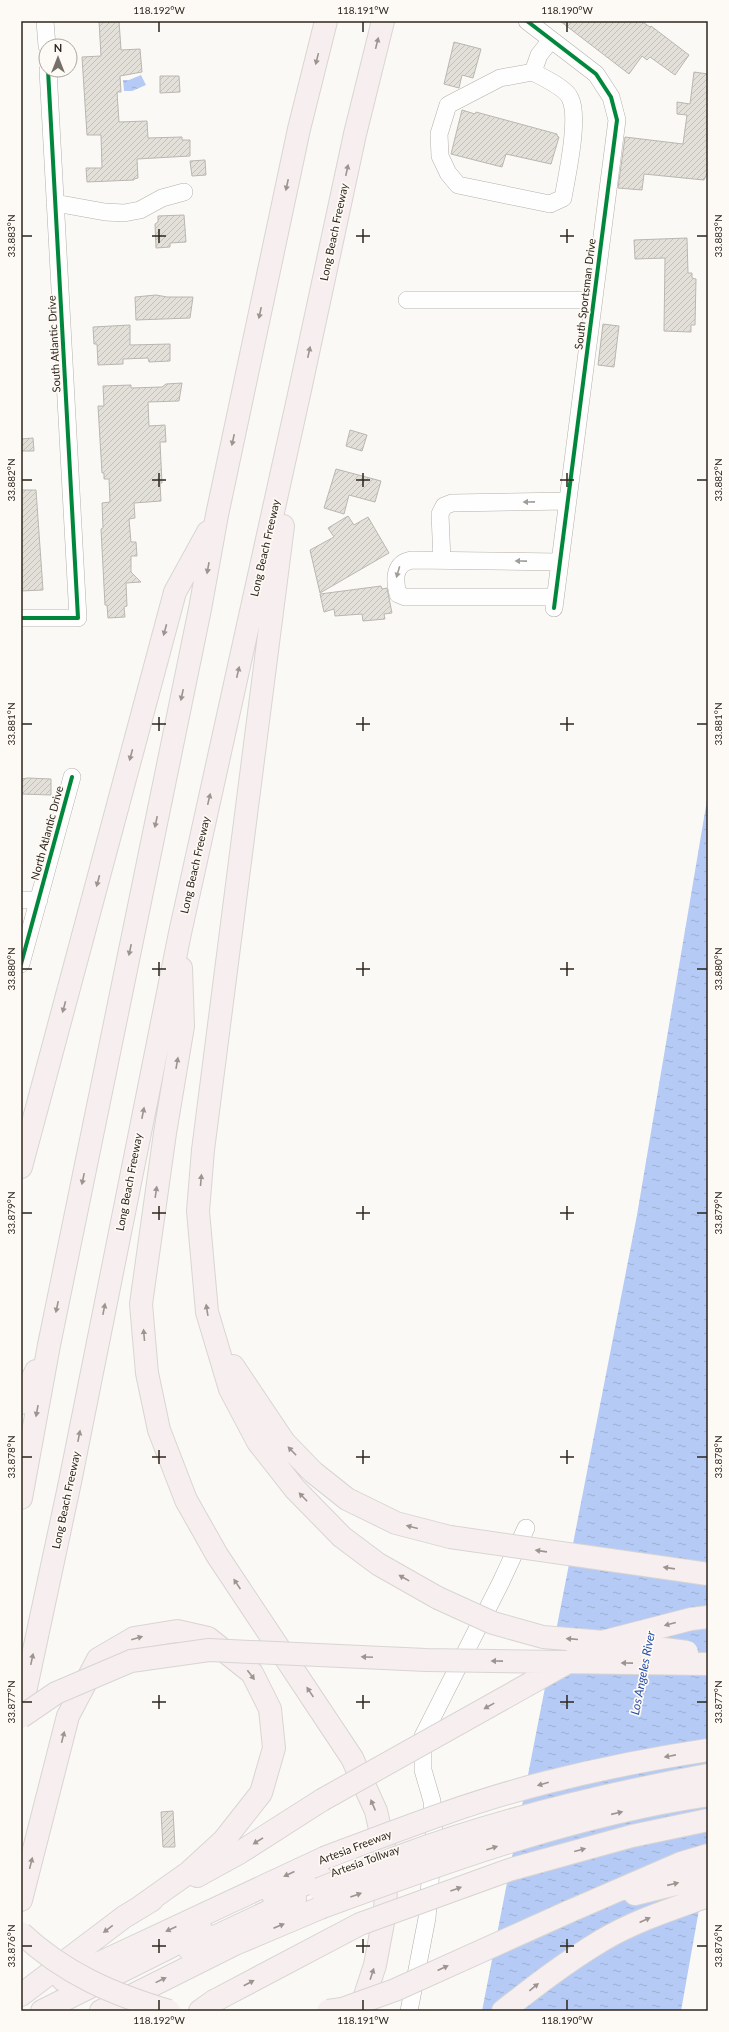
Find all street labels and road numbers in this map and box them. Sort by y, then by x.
street label: Long Beach Freeway [317,182,350,282]
street label: South Sportsman Drive [571,237,598,350]
street label: South Atlantic Drive [44,295,63,393]
street label: Long Beach Freeway [247,498,282,598]
street label: North Atlantic Drive [28,784,65,882]
street label: Long Beach Freeway [177,815,212,915]
street label: Long Beach Freeway [113,1132,144,1232]
street label: Long Beach Freeway [49,1450,82,1550]
street label: Artesia Freeway [316,1826,394,1866]
street label: Artesia Tollway [328,1842,401,1879]

